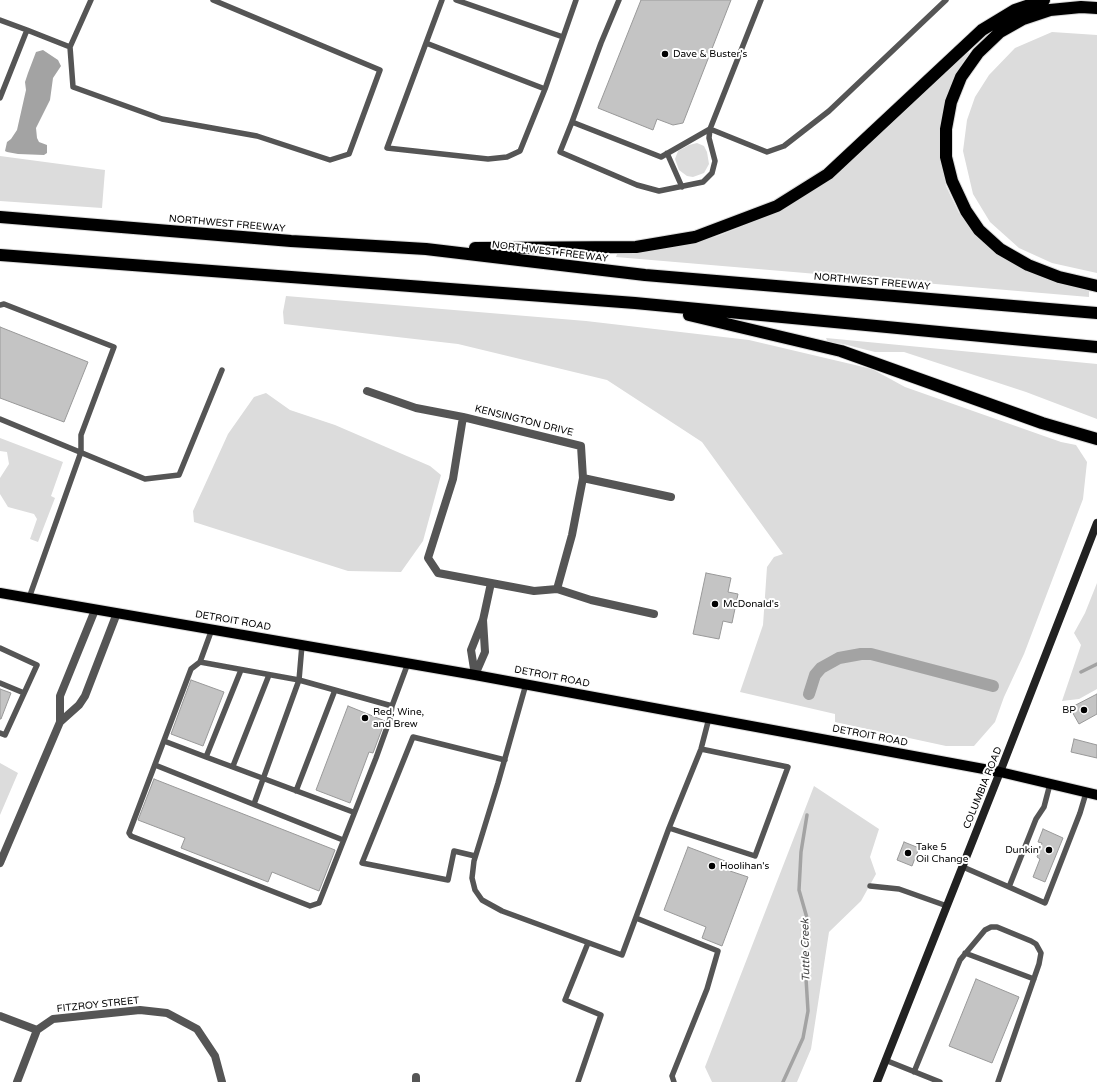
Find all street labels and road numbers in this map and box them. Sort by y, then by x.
street label: NORTHWEST FREEWAY [168,213,286,235]
street label: NORTHWEST FREEWAY [491,239,609,265]
street label: NORTHWEST FREEWAY [813,271,931,293]
street label: KENSINGTON DRIVE [473,403,575,439]
street label: DETROIT ROAD [194,608,272,634]
street label: DETROIT ROAD [513,664,591,690]
street label: DETROIT ROAD [831,723,909,749]
street label: COLUMBIA ROAD [961,745,1005,831]
street label: FITZROY STREET [56,995,140,1015]

